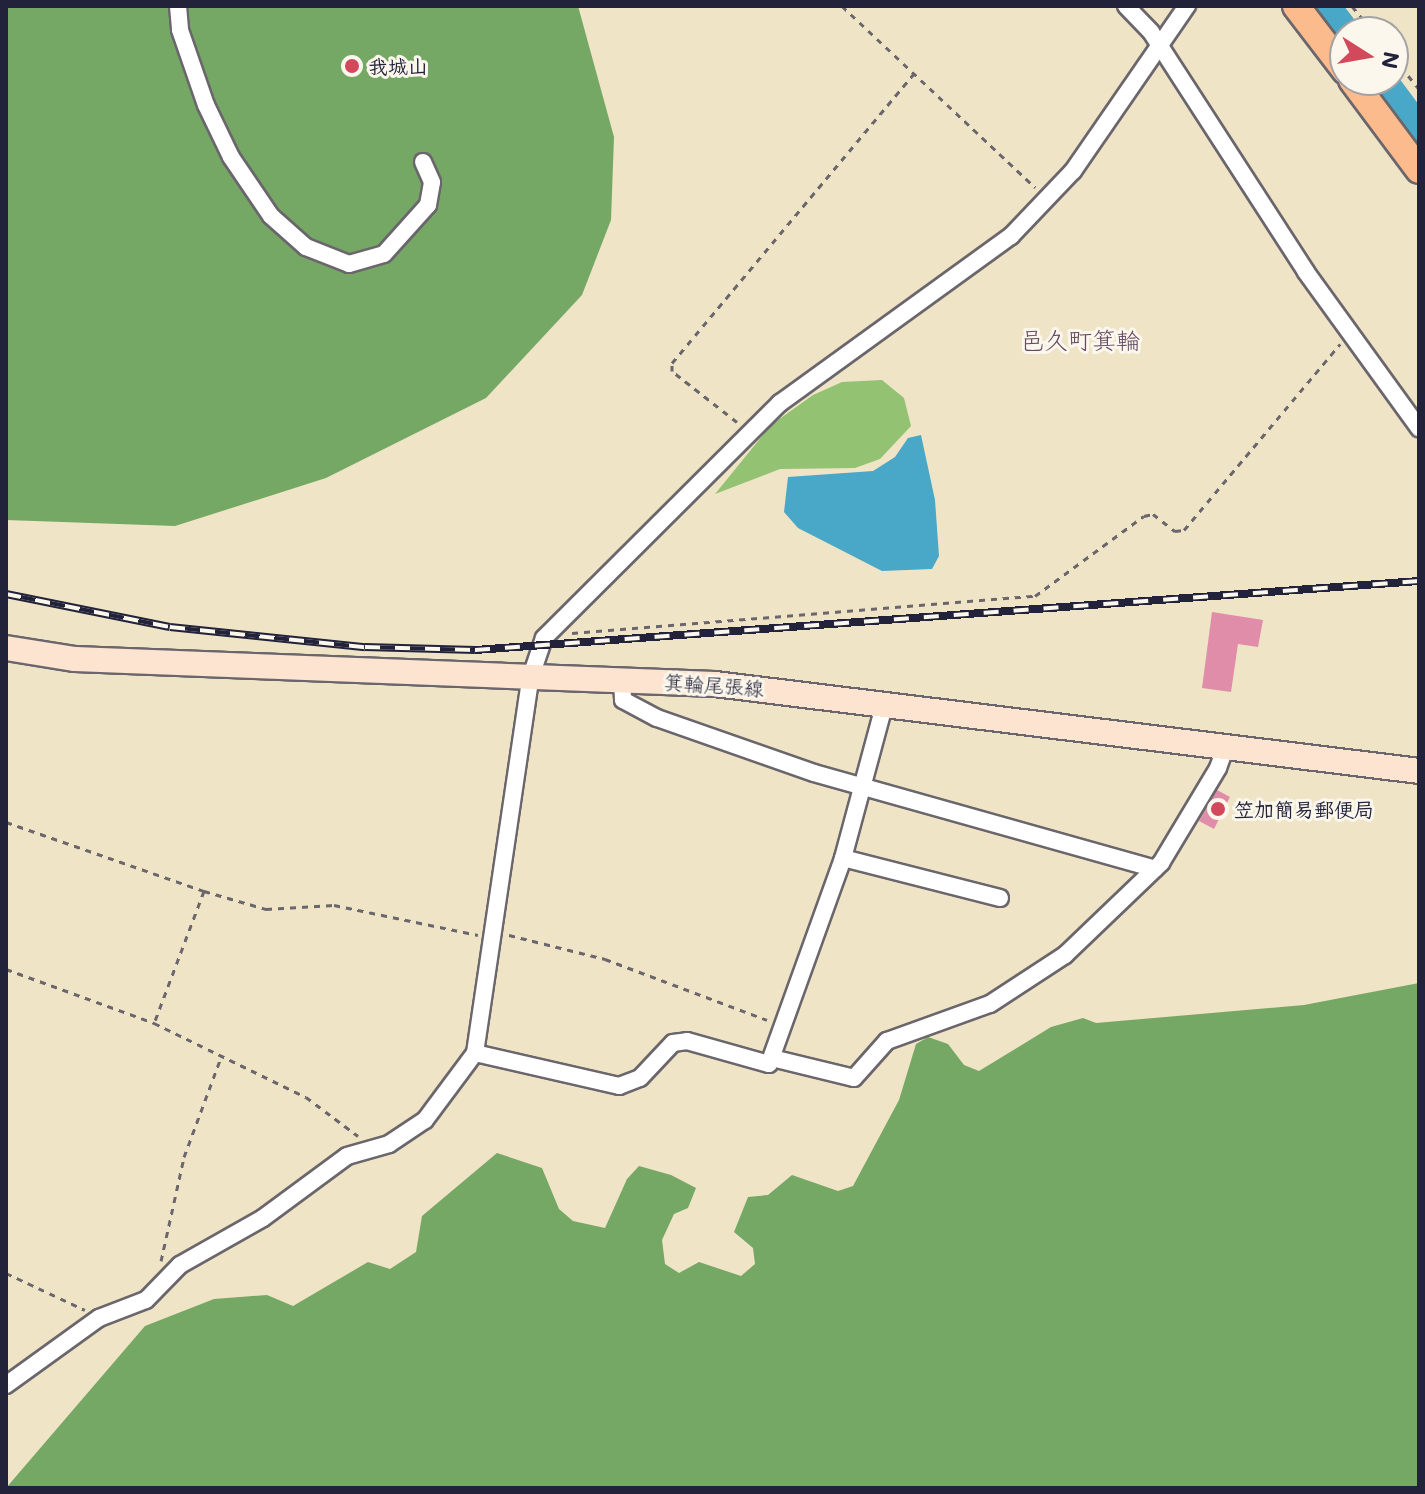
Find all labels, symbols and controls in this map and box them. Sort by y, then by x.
north arrow [1329,16,1409,96]
text: N [1375,49,1407,71]
place label: 我城山 [368,54,428,78]
marker: 我城山 [343,57,361,75]
district label: 邑久町箕輪 [1020,326,1140,354]
street label: 箕輪尾張線 [663,670,765,700]
place label: 笠加簡易郵便局 [1234,797,1374,821]
marker: 笠加簡易郵便局 [1209,800,1227,818]

